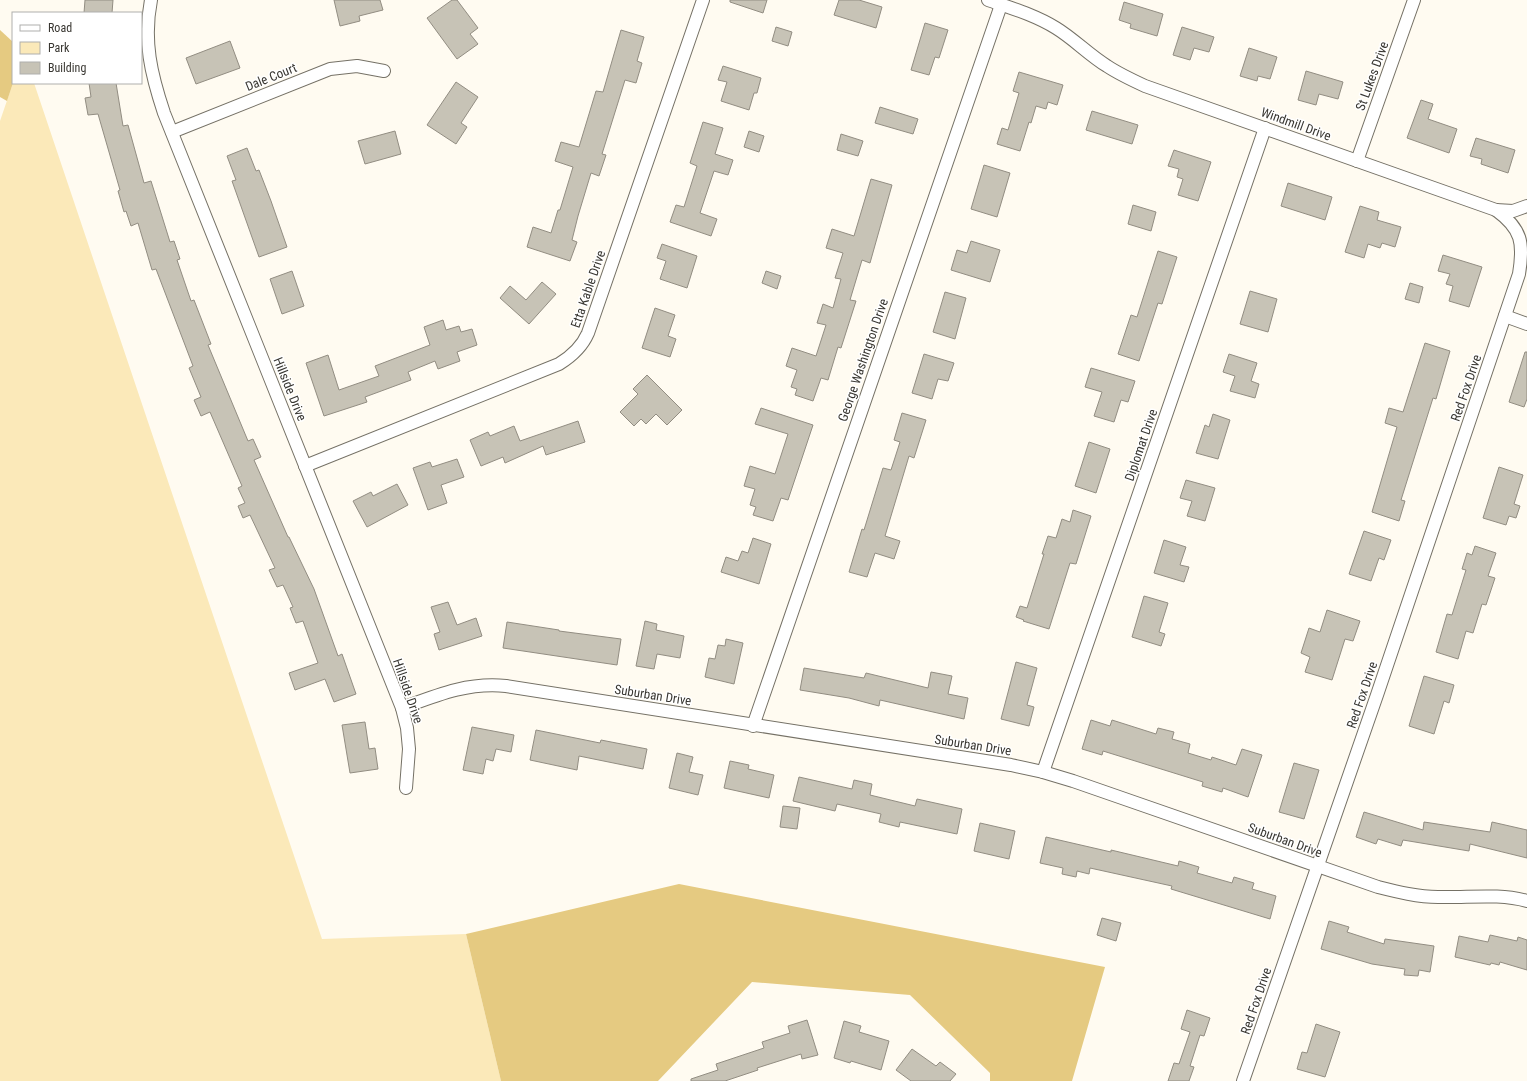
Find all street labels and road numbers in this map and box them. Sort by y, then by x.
street label: St Lukes Drive [1353,39,1391,113]
street label: Dale Court [243,60,299,94]
street label: Windmill Drive [1259,104,1333,144]
street label: Etta Kable Drive [568,248,608,330]
street label: George Washington Drive [835,297,891,423]
street label: Red Fox Drive [1448,353,1484,423]
street label: Hillside Drive [270,355,310,423]
street label: Diplomat Drive [1122,407,1160,483]
street label: Hillside Drive [390,657,426,725]
street label: Red Fox Drive [1344,660,1380,730]
street label: Suburban Drive [614,682,692,708]
street label: Suburban Drive [934,732,1012,758]
street label: Suburban Drive [1246,820,1324,860]
street label: Red Fox Drive [1238,966,1274,1036]

